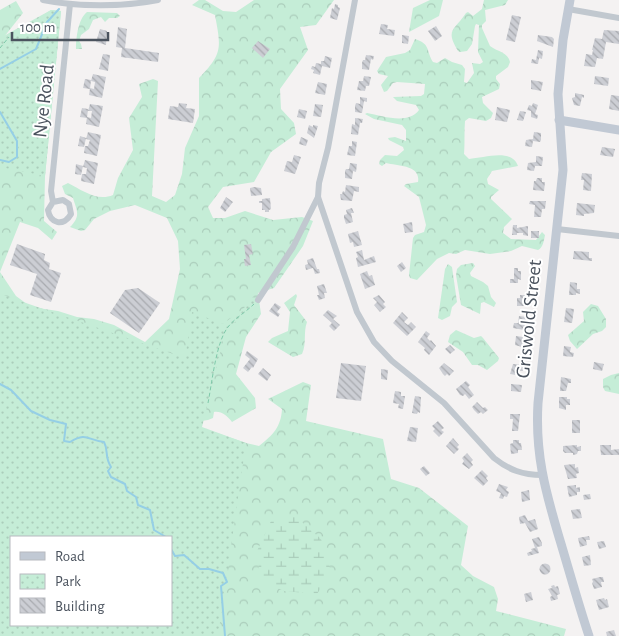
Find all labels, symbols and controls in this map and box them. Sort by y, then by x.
scale bar [12,10,109,42]
text: 100 m [20,20,55,35]
street label: Nye Road [30,63,58,139]
street label: Griswold Street [513,258,545,379]
legend [10,536,172,626]
text: Road [55,549,85,564]
text: Park [55,574,81,589]
text: Building [55,599,105,614]

